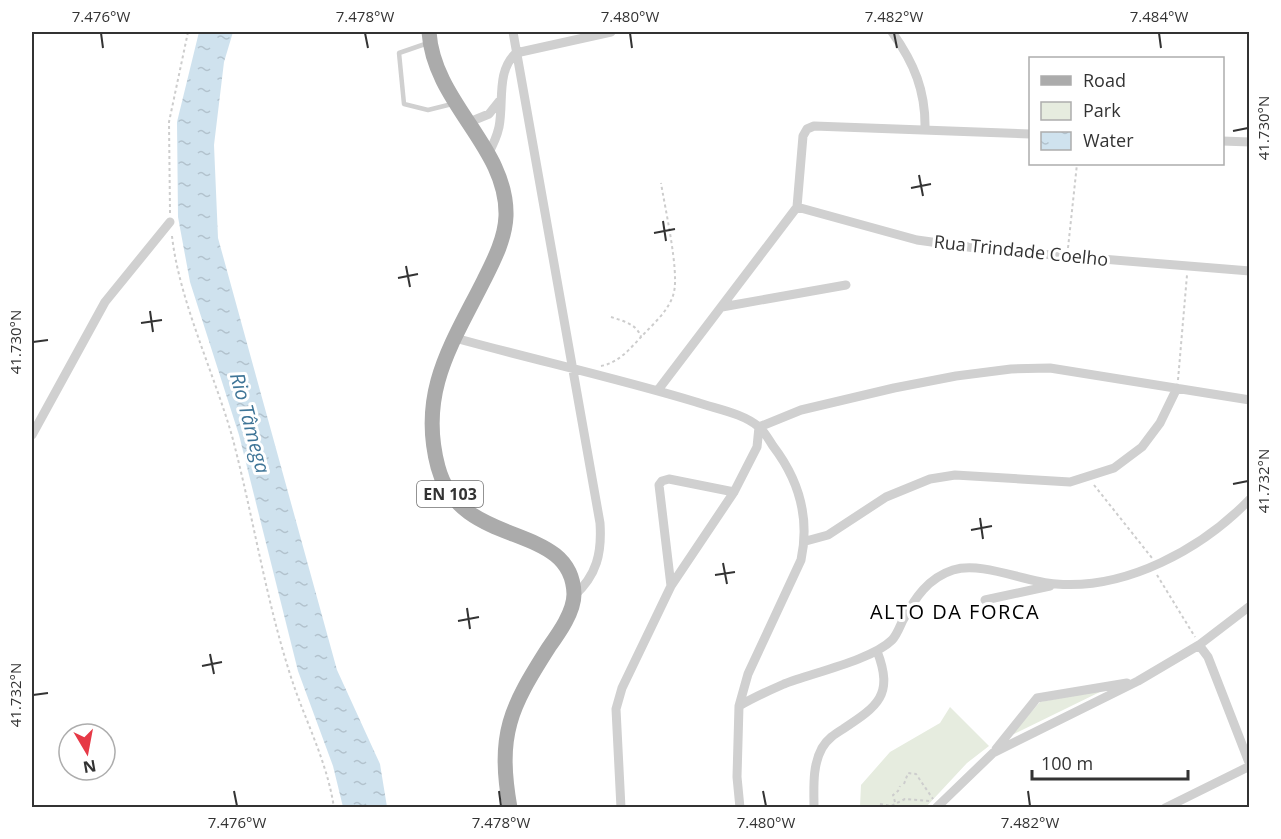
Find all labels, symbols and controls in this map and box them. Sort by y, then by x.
text: 7.476°W [72,6,130,26]
text: 7.478°W [336,6,394,26]
text: 7.480°W [601,6,659,26]
text: 7.482°W [865,6,923,26]
text: 7.484°W [1130,6,1188,26]
legend [1029,57,1224,165]
text: Road [1083,68,1126,92]
text: 41.730°N [1253,96,1273,160]
text: Park [1083,98,1121,122]
text: Water [1083,128,1134,152]
street label: Rua Trindade Coelho [933,229,1109,271]
text: 41.730°N [5,310,25,374]
water label: Rio Tâmega [224,369,277,476]
text: 41.732°N [1253,449,1273,513]
road number: EN 103 [417,481,483,507]
district label: ALTO DA FORCA [870,598,1040,625]
text: 41.732°N [5,663,25,727]
north arrow [57,722,117,782]
scale bar [1032,743,1188,781]
text: 100 m [1041,751,1093,775]
text: N [81,755,98,779]
text: 7.476°W [208,812,266,832]
text: 7.478°W [472,812,530,832]
text: 7.480°W [737,812,795,832]
text: 7.482°W [1001,812,1059,832]

